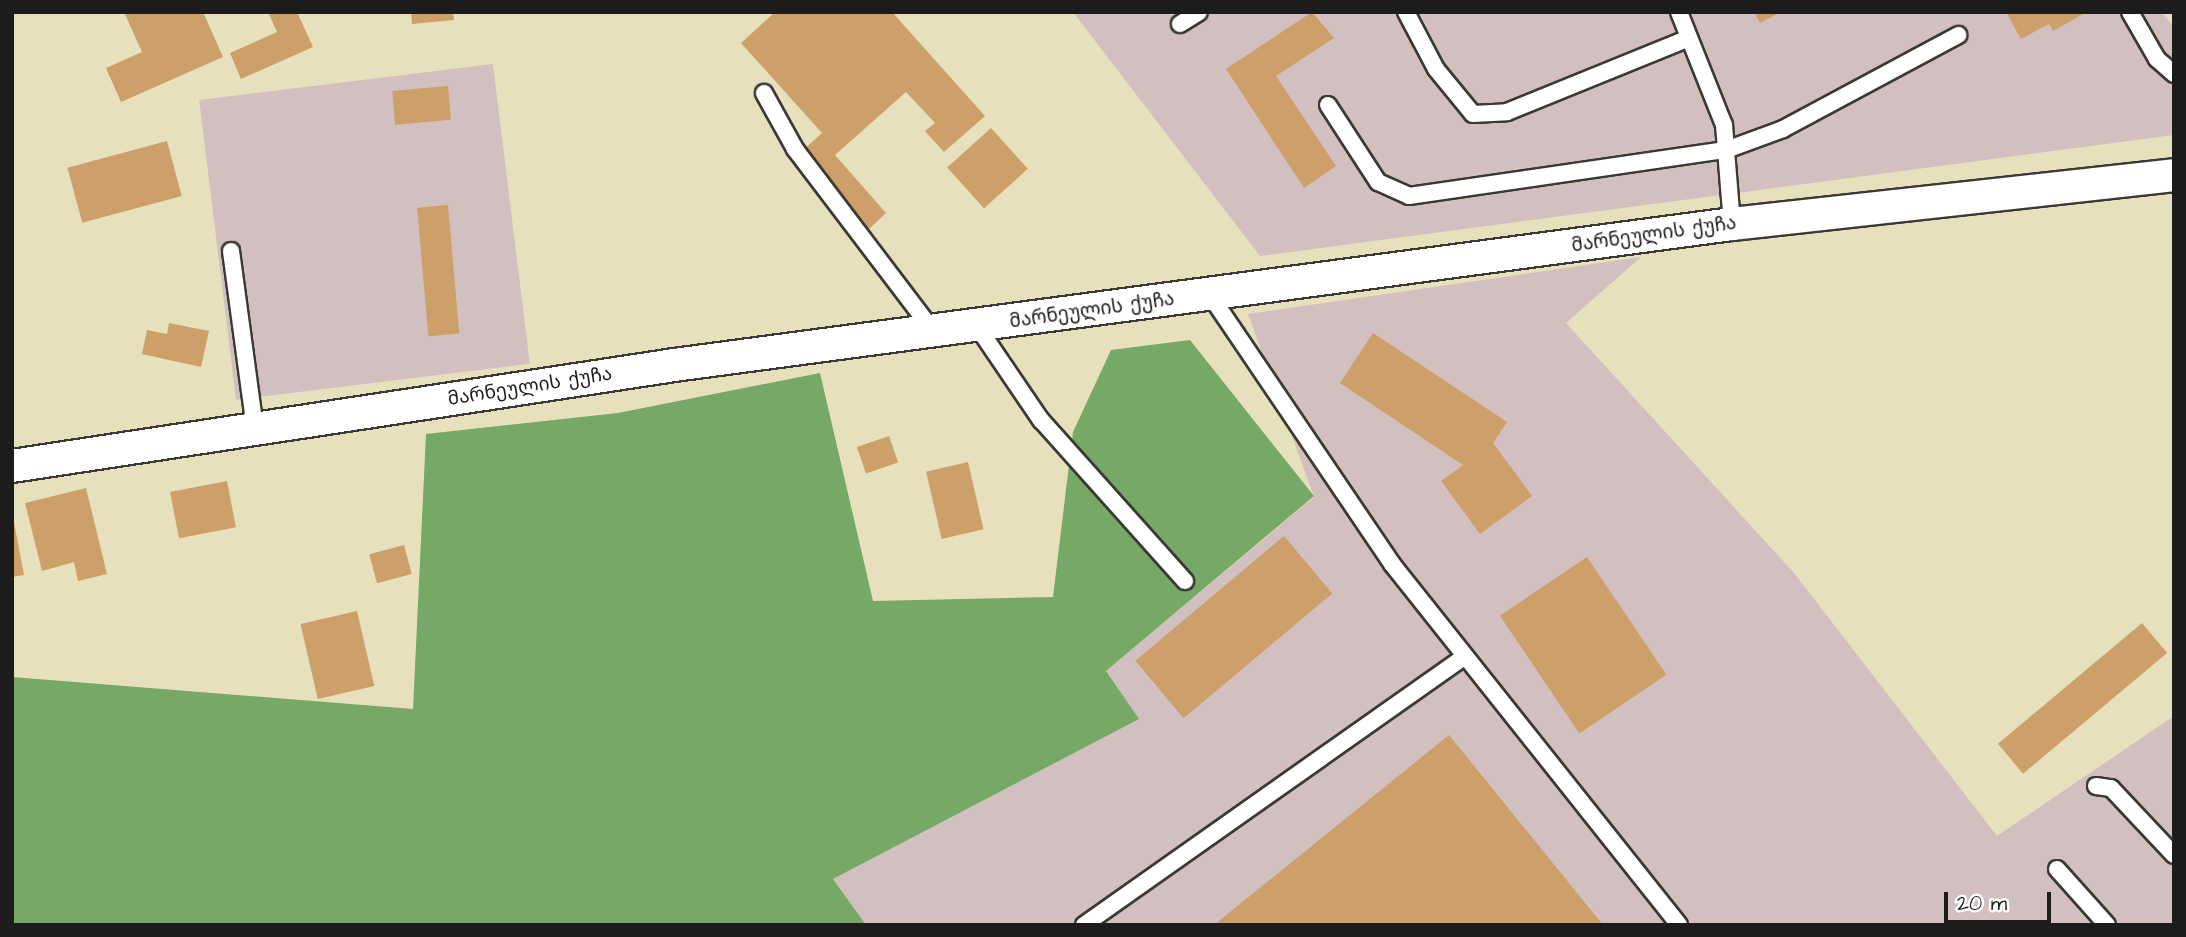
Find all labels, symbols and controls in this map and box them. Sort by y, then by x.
street label: მარნეულის ქუჩა [1570,212,1738,258]
street label: მარნეულის ქუჩა [1008,288,1176,334]
street label: მარნეულის ქუჩა [446,363,614,411]
scale bar [1948,878,2055,922]
text: 20 m [1957,889,2007,918]

